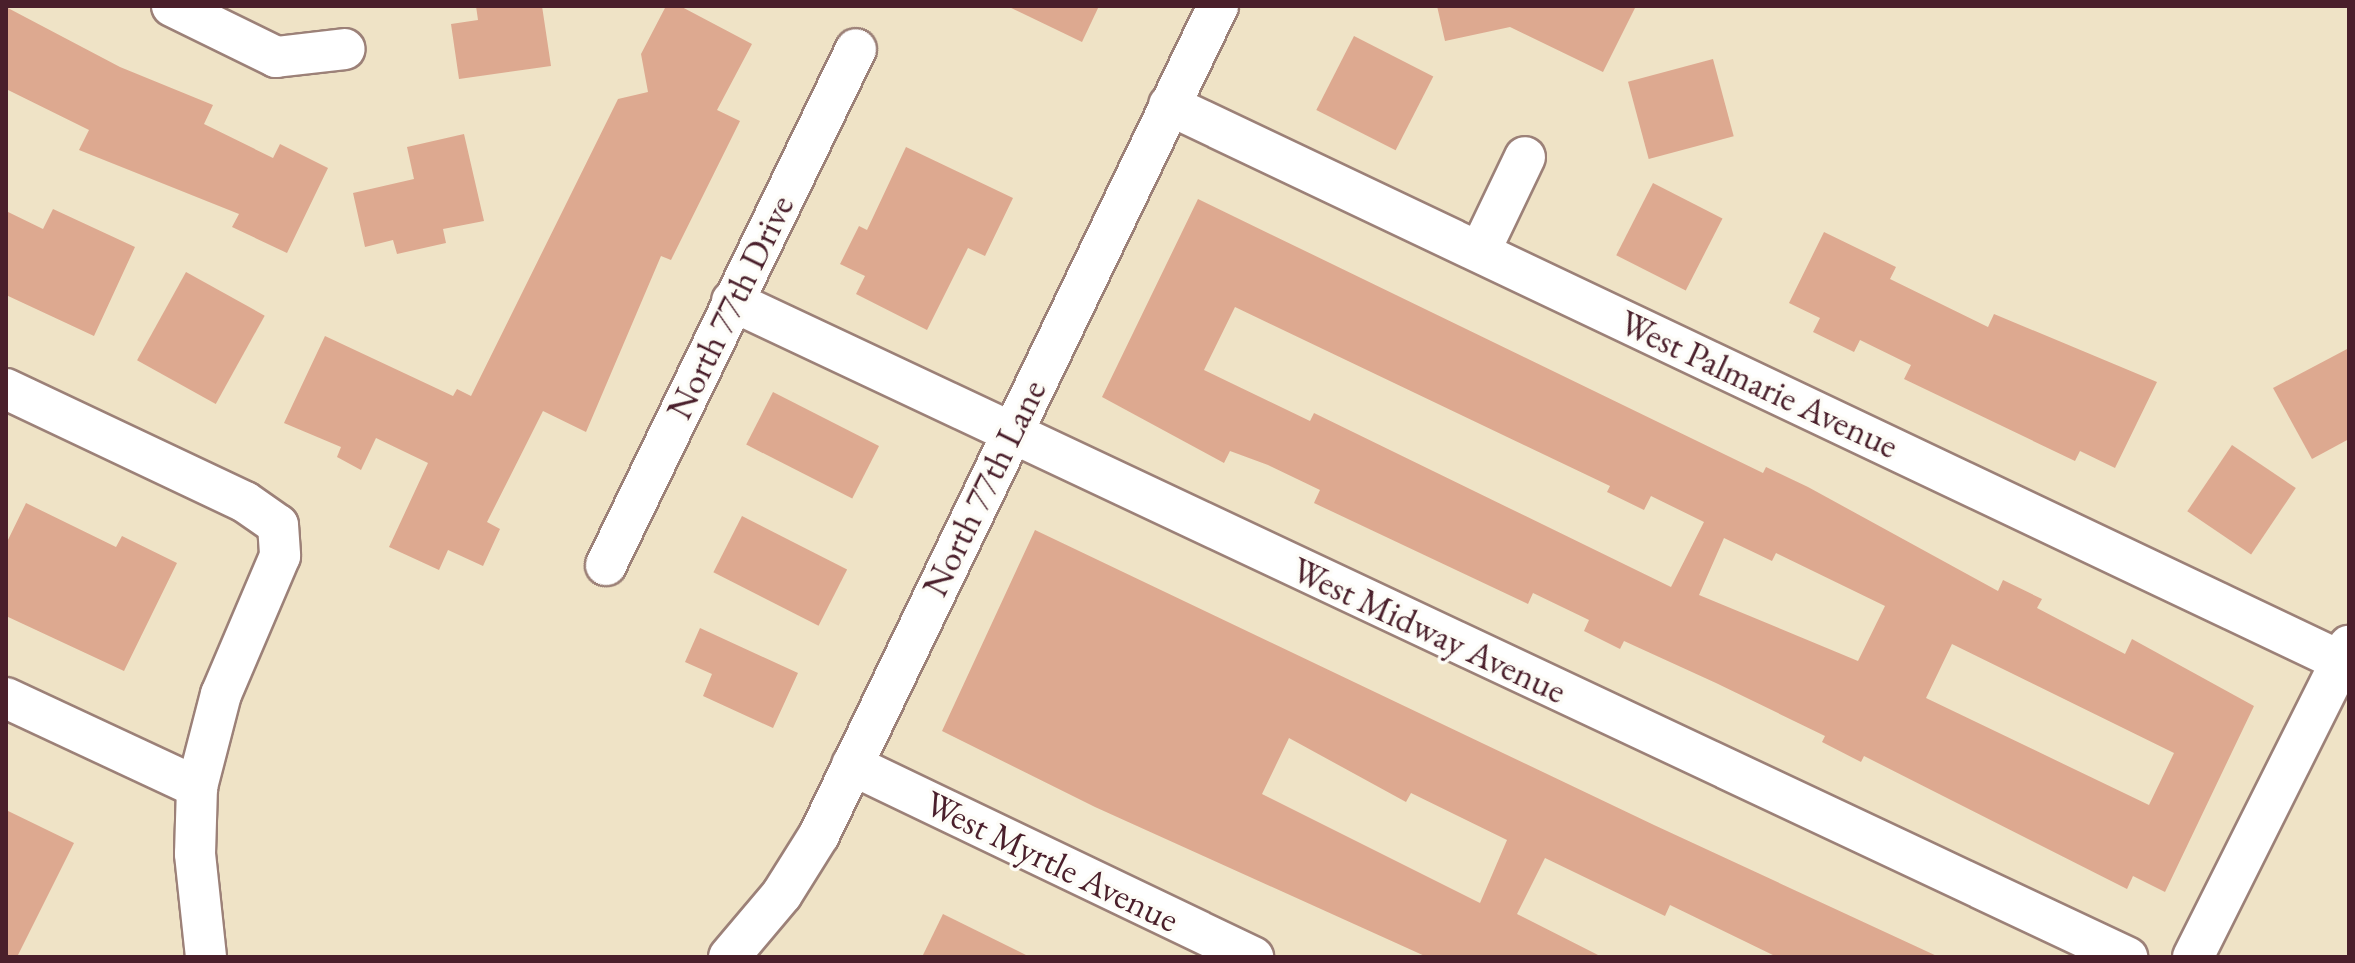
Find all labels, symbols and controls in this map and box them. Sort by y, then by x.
street label: North 77th Drive [657,188,803,426]
street label: West Palmarie Avenue [1613,301,1905,467]
street label: North 77th Lane [913,373,1055,603]
street label: West Midway Avenue [1285,548,1573,712]
street label: West Myrtle Avenue [918,781,1186,941]

